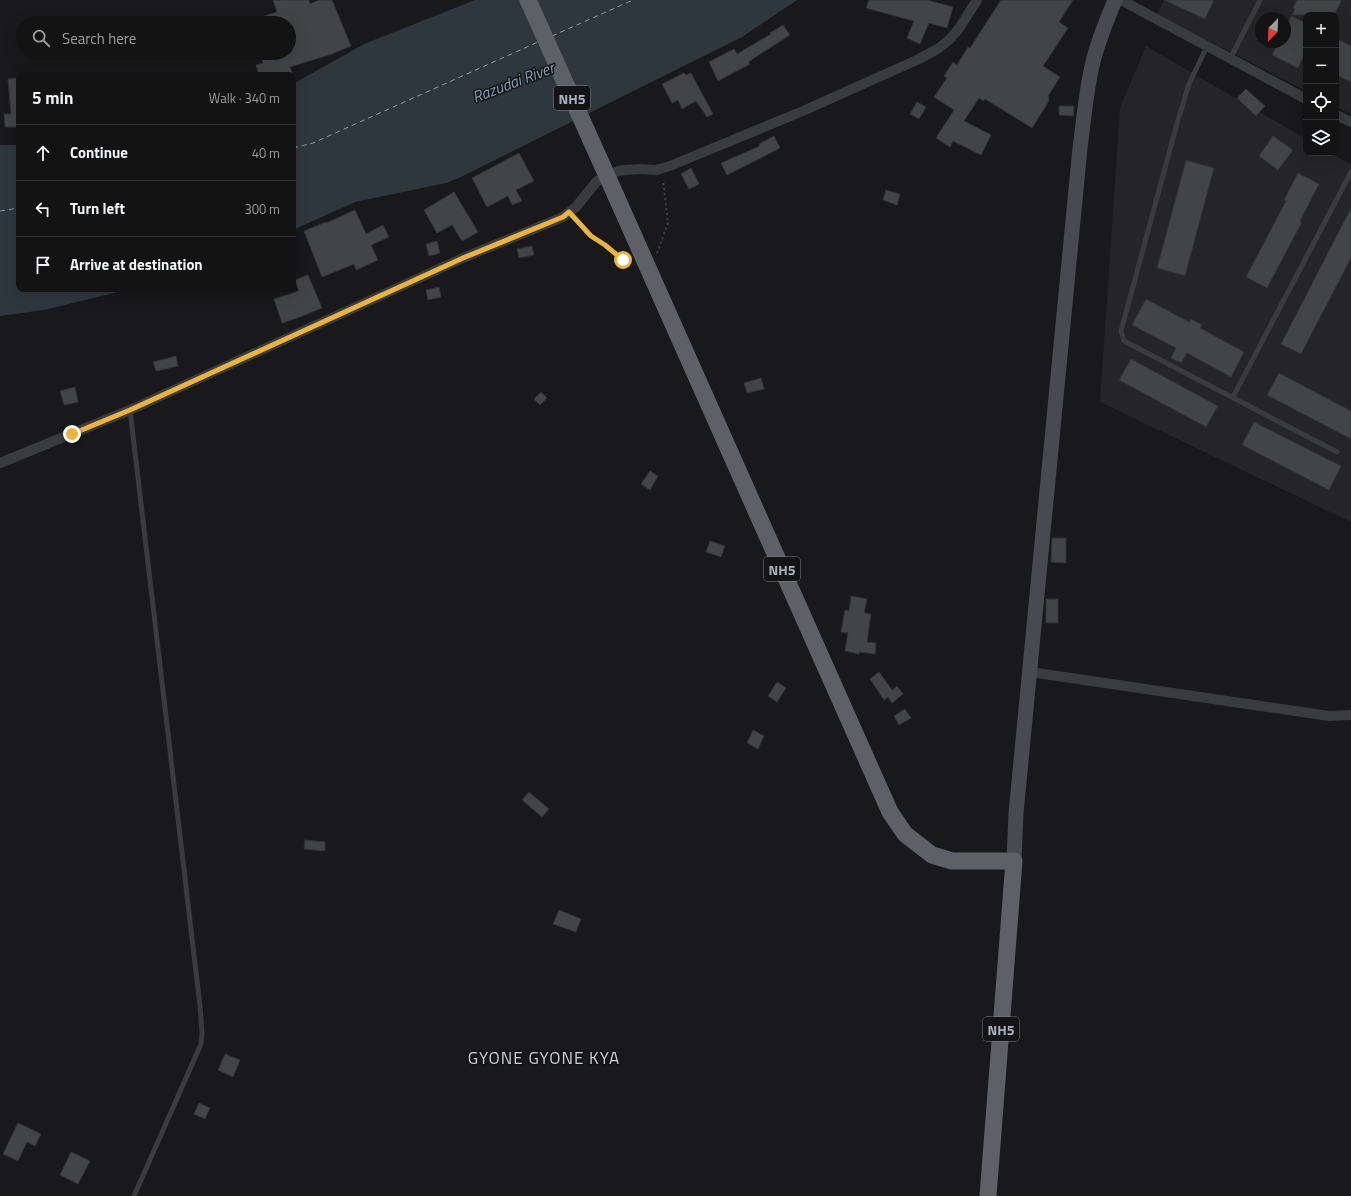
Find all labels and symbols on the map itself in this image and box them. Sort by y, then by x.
north arrow [1255,12,1291,48]
water label: Razudai River [468,55,559,109]
road number: NH5 [554,86,590,110]
route start [614,251,632,269]
route end [63,425,81,443]
road number: NH5 [764,557,800,581]
road number: NH5 [983,1017,1019,1041]
district label: GYONE GYONE KYA [468,1045,620,1071]

